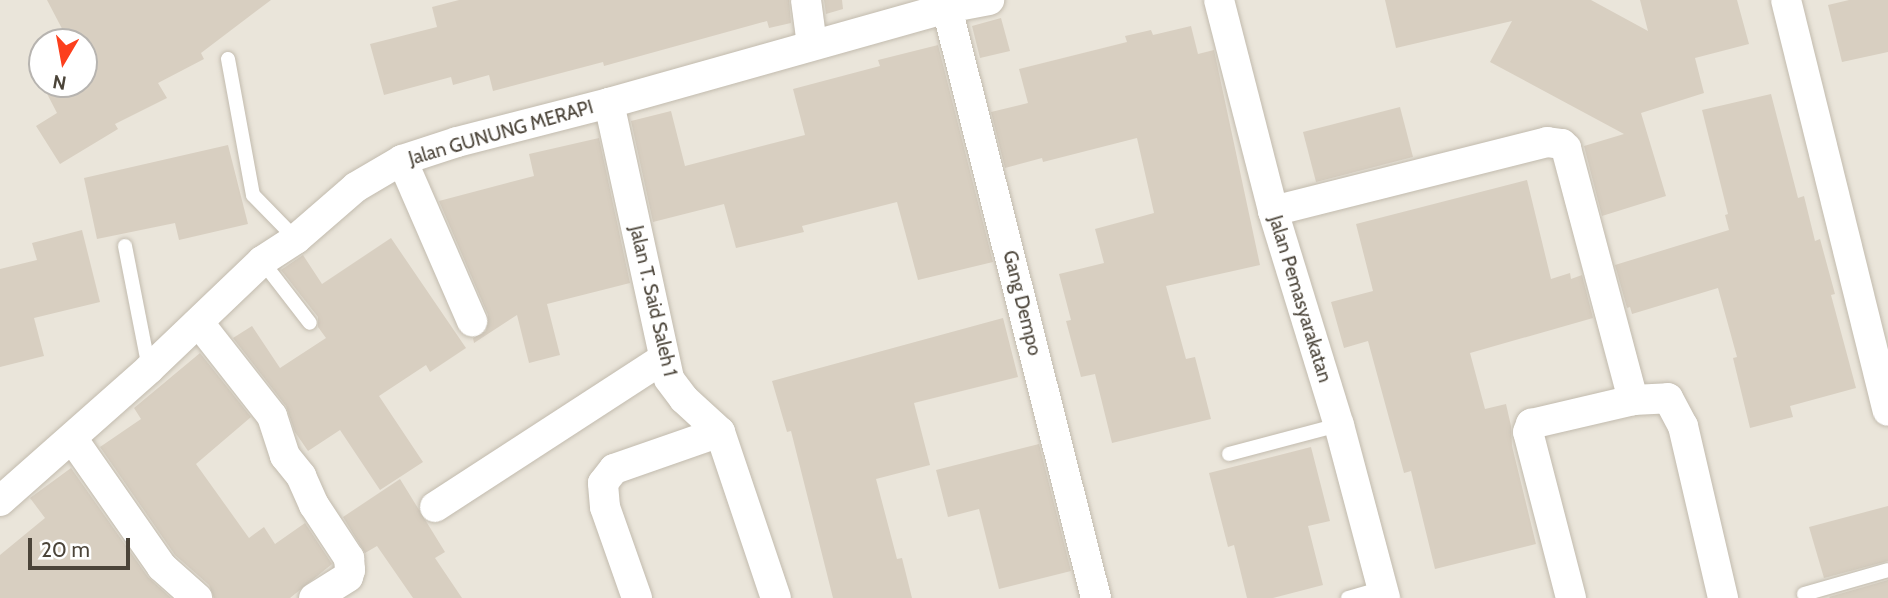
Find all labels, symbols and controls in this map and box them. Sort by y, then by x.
north arrow [28,28,98,98]
text: N [51,70,68,95]
street label: Jalan GUNUNG MERAPI [406,96,596,170]
street label: Jalan Pemasyarakatan [1264,213,1336,385]
street label: Jalan T. Said Saleh 1 [625,223,681,379]
street label: Gang Dempo [998,248,1046,358]
scale bar [32,524,133,568]
text: 20 m [41,537,90,562]

